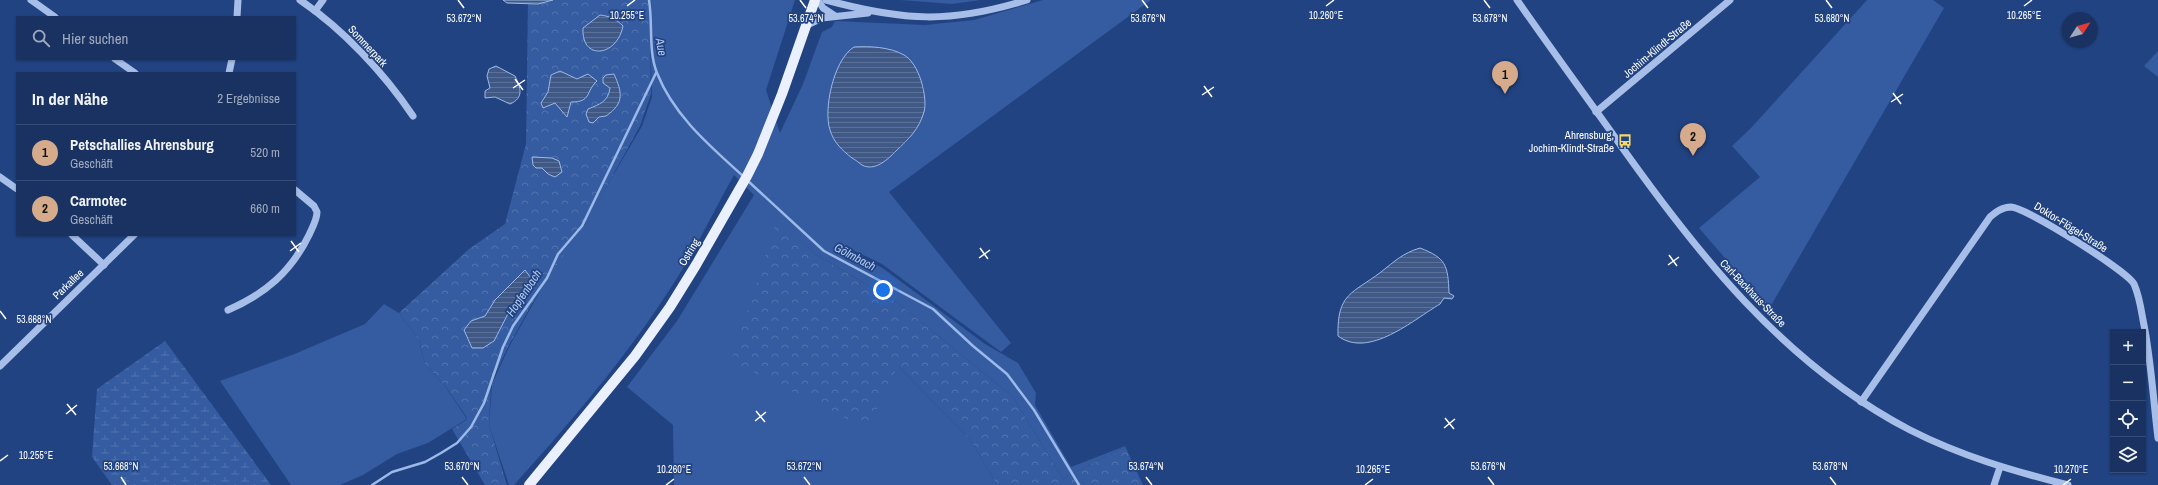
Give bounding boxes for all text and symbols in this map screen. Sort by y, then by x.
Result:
text: 10.255°E [610,9,644,22]
text: 10.260°E [1309,9,1343,22]
text: 10.265°E [2007,9,2041,22]
text: 53.672°N [447,12,482,25]
text: 53.674°N [789,12,824,25]
text: 53.676°N [1131,12,1166,25]
text: 53.678°N [1473,12,1508,25]
text: 53.680°N [1815,12,1850,25]
north arrow [2062,12,2098,48]
street label: Jochim-Klindt-Straße [1620,15,1694,81]
search box [16,16,296,60]
street label: Sommerpark [345,22,391,70]
icon: search [30,27,52,49]
text: Hier suchen [62,28,128,49]
water label: Aue [651,36,670,58]
pin: 1 [1492,61,1518,94]
text: In der Nähe [32,87,108,110]
text: 2 Ergebnisse [217,90,280,107]
pin: 2 [1680,123,1706,156]
place label: Ahrensburg, Jochim-Klindt-Straße [1529,128,1614,155]
bus stop icon: Ahrensburg, Jochim-Klindt-Straße [1617,133,1633,149]
text: Petschallies Ahrensburg [70,134,214,155]
text: 1 [42,144,48,161]
text: 520 m [250,144,280,161]
text: Geschäft [70,155,113,172]
text: Carmotec [70,190,127,211]
street label: Doktor-Flögel-Straße [2032,199,2110,255]
text: 2 [42,200,48,217]
text: 660 m [250,200,280,217]
text: Geschäft [70,211,113,228]
street label: Ostring [675,236,703,268]
water label: Gölmbach [831,239,879,275]
street label: Carl-Backhaus-Straße [1717,256,1789,330]
street label: Parkallee [50,266,86,302]
water label: Hopfenbach [503,267,545,319]
your location [873,280,893,300]
text: 53.668°N [17,313,52,326]
map controls [2110,329,2146,473]
button: + [2110,329,2146,365]
button: − [2110,365,2146,401]
button: locate [2110,401,2146,437]
button: layers [2110,437,2146,473]
text: 10.255°E [19,449,53,462]
text: 53.668°N [104,460,139,473]
text: 53.670°N [445,460,480,473]
text: 53.672°N [787,460,822,473]
text: 53.674°N [1129,460,1164,473]
text: 53.676°N [1471,460,1506,473]
text: 53.678°N [1813,460,1848,473]
text: 10.260°E [657,463,691,476]
text: 10.265°E [1356,463,1390,476]
text: 10.270°E [2054,463,2088,476]

